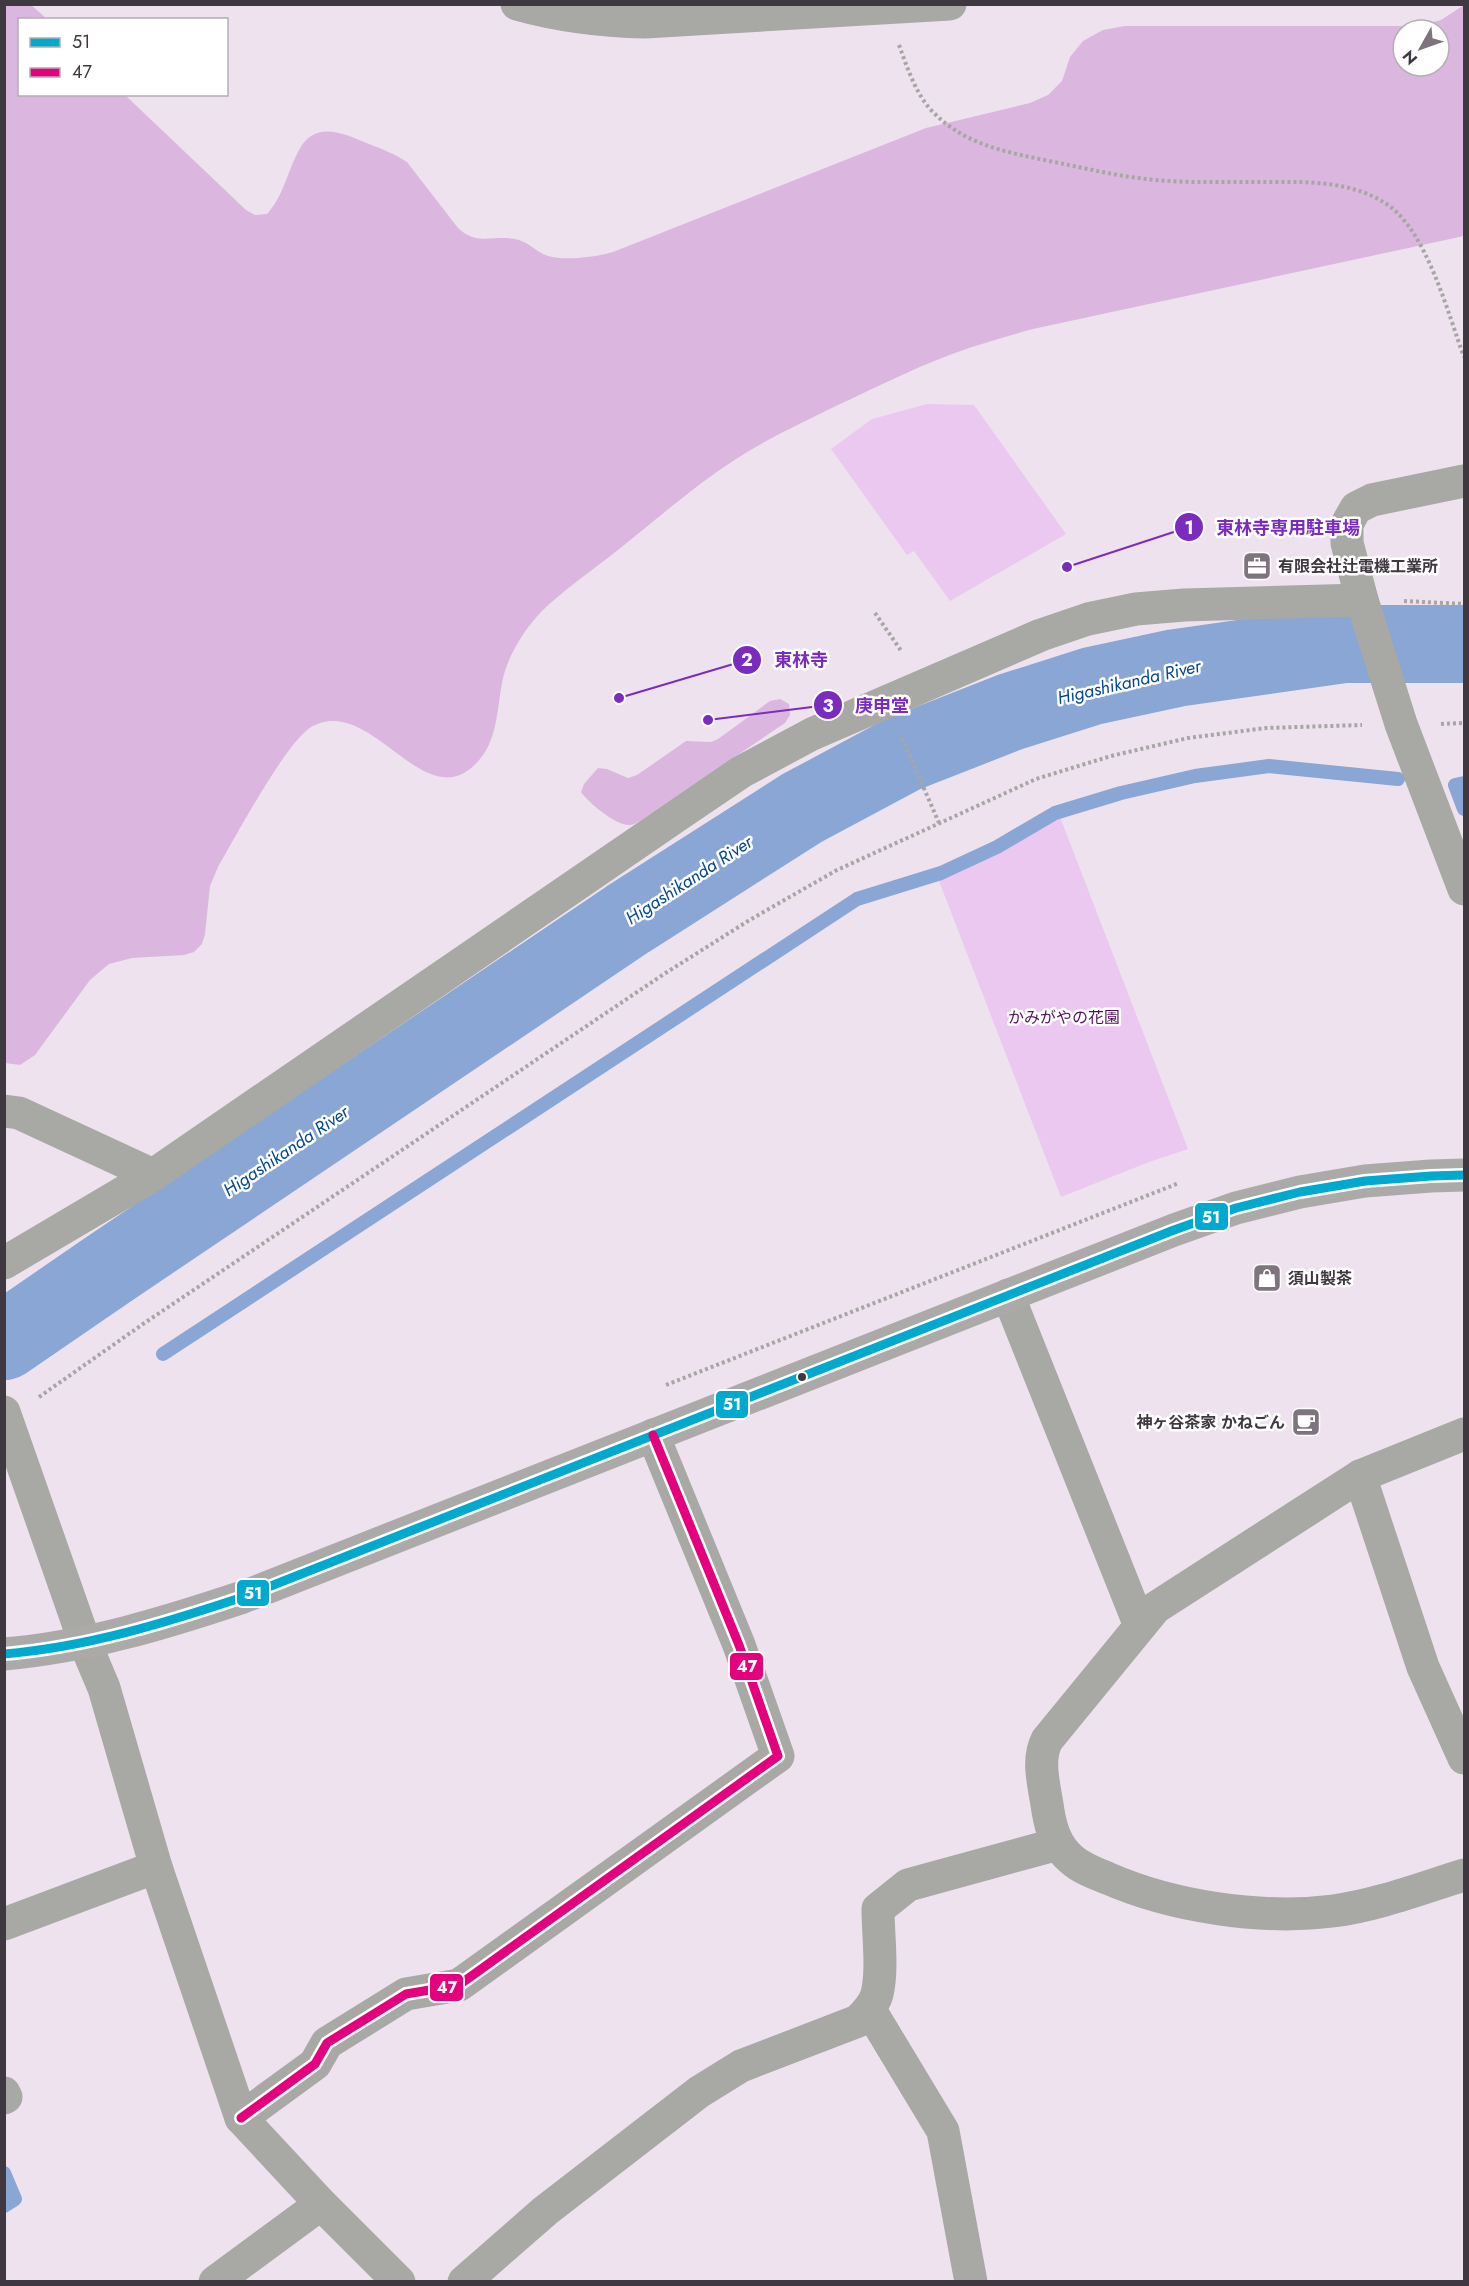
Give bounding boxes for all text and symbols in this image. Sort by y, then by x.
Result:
legend [18,18,228,96]
north arrow [1391,18,1451,78]
text: 51 [72,29,90,55]
text: N [1397,45,1423,70]
text: 47 [72,59,92,85]
callout: 東林寺専用駐車場 [1174,509,1372,545]
text: 1 [1184,515,1194,541]
text: 東林寺専用駐車場 [1216,515,1360,541]
office icon: 有限会社辻電機工業所 [1241,550,1273,582]
place label: 有限会社辻電機工業所 [1278,555,1438,578]
callout: 東林寺 [732,642,840,678]
text: 2 [741,647,753,673]
text: 東林寺 [774,647,828,673]
water label: Higashikanda River [1055,653,1204,711]
callout: 庚申堂 [813,687,921,723]
text: 3 [822,693,834,719]
text: 庚申堂 [855,693,909,719]
water label: Higashikanda River [620,829,758,931]
park label: かみがやの花園 [1008,1006,1120,1029]
water label: Higashikanda River [218,1099,355,1203]
line badge: 51 [1194,1202,1229,1231]
text: 51 [1202,1206,1220,1229]
shop icon: 須山製茶 [1251,1262,1283,1294]
place label: 須山製茶 [1288,1267,1352,1290]
unlabelled marker [796,1371,808,1383]
line badge: 51 [715,1390,749,1419]
text: 51 [723,1393,741,1416]
cafe icon: 神ヶ谷茶家 かねごん [1290,1406,1322,1438]
place label: 神ヶ谷茶家 かねごん [1136,1411,1285,1434]
line badge: 51 [236,1579,270,1607]
text: 51 [244,1582,262,1605]
line badge: 47 [729,1652,764,1681]
text: 47 [737,1655,758,1678]
line badge: 47 [429,1973,464,2002]
text: 47 [437,1976,458,1999]

